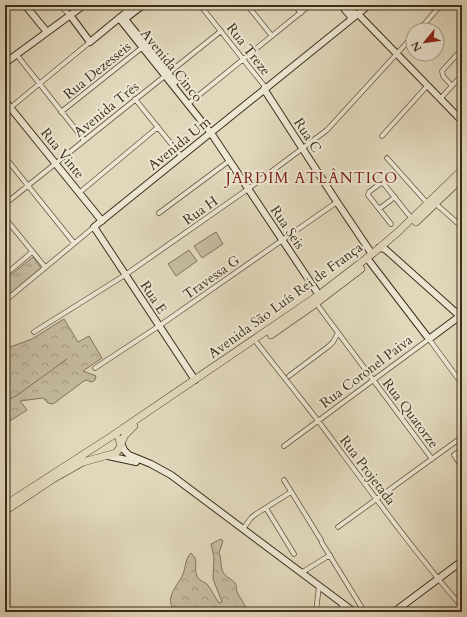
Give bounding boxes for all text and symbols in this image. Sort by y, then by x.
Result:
street label: Rua Treze [222,19,275,79]
north arrow [405,22,445,62]
street label: Avenida Cinco [136,25,207,106]
street label: Rua Dezesseis [60,37,135,104]
text: N [408,38,426,54]
street label: Avenida Três [70,77,143,142]
street label: Avenida Um [144,112,215,175]
street label: Rua C [289,114,326,157]
street label: Rua Vinte [36,124,89,183]
district label: JARDIM ATLÂNTICO [224,167,398,188]
street label: Rua H [179,191,222,229]
street label: Rua Seis [266,202,309,253]
street label: Avenida São Luís Rei de França [204,238,366,363]
street label: Travessa G [179,251,243,304]
street label: Rua E [136,277,171,318]
street label: Rua Coronel Paiva [316,330,416,412]
street label: Rua Quatorze [378,375,443,452]
street label: Rua Projetada [335,432,400,509]

